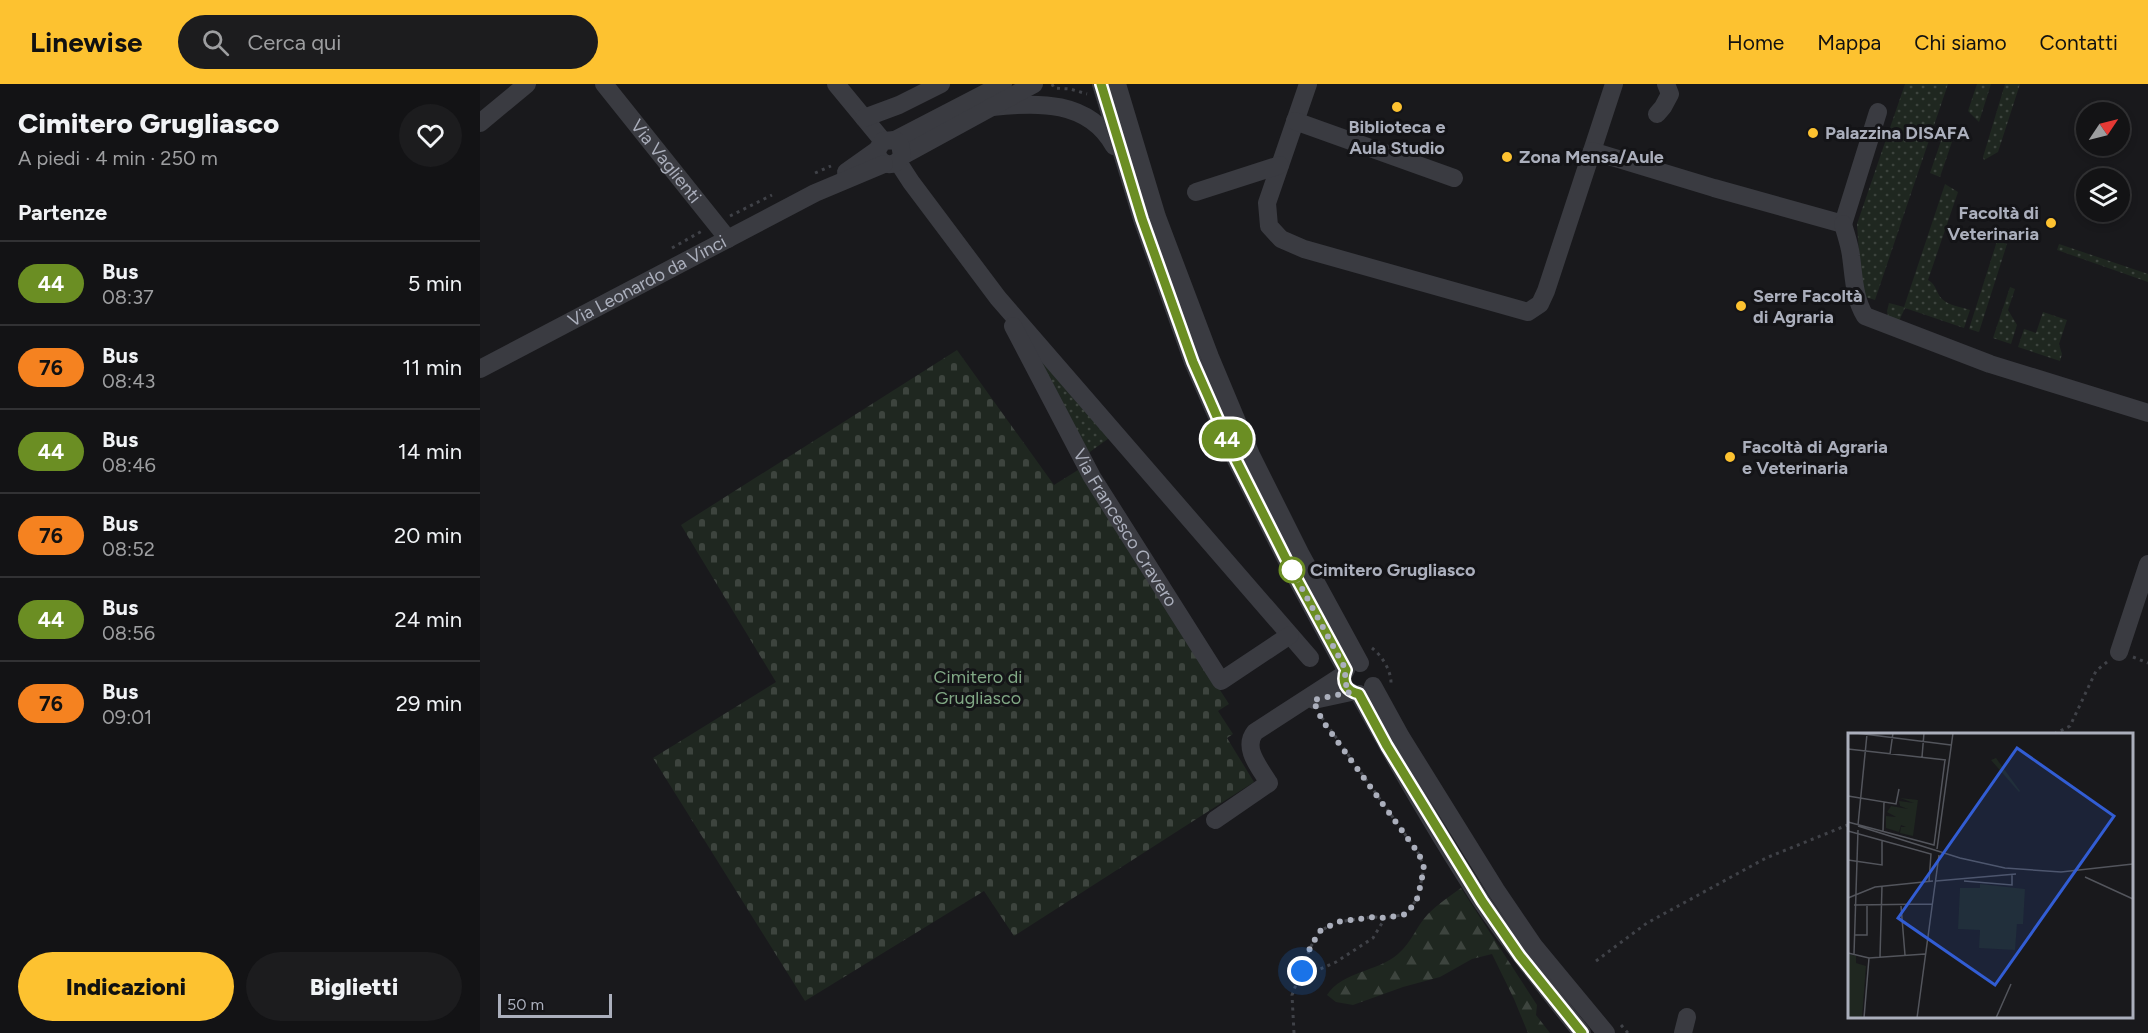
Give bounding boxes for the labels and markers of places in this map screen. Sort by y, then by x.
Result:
marker: Biblioteca e Aula Studio [1390,100,1404,114]
place label: Biblioteca e Aula Studio [1349,116,1445,159]
place label: Palazzina DISAFA [1825,122,1970,144]
marker: Palazzina DISAFA [1806,126,1820,140]
place label: Zona Mensa/Aule [1519,146,1664,168]
marker: Zona Mensa/Aule [1500,150,1514,164]
place label: Facoltà di Veterinaria [1947,202,2039,245]
marker: Facoltà di Veterinaria [2044,216,2058,230]
place label: Serre Facoltà di Agraria [1753,285,1863,328]
marker: Serre Facoltà di Agraria [1734,299,1748,313]
place label: Facoltà di Agraria e Veterinaria [1742,436,1888,479]
marker: Facoltà di Agraria e Veterinaria [1723,450,1737,464]
marker: Cimitero Grugliasco [1279,557,1305,583]
place label: Cimitero Grugliasco [1310,559,1475,581]

